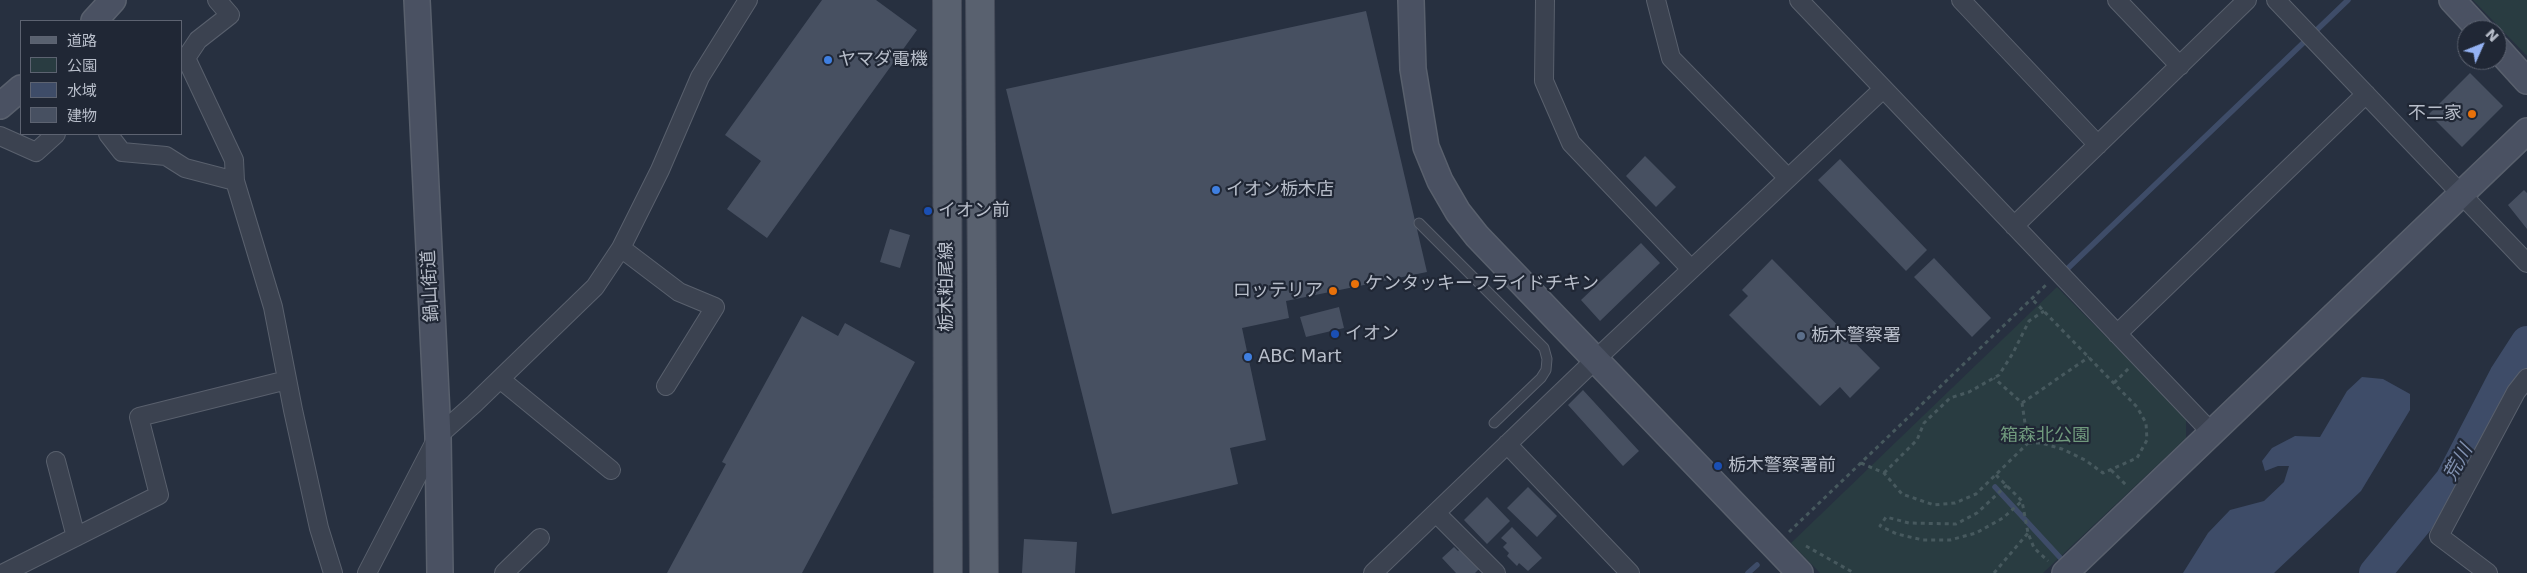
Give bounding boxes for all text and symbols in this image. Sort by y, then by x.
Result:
legend [20,20,182,135]
north arrow [2457,20,2507,70]
text: N [2482,26,2502,45]
text: 道路 [67,32,97,50]
place label: ヤマダ電機 [838,49,928,71]
marker: ヤマダ電機 [822,54,834,66]
text: 公園 [67,57,97,75]
text: 水域 [67,82,97,100]
place label: 不二家 [2408,103,2462,125]
text: 建物 [67,107,97,125]
marker: 不二家 [2466,108,2478,120]
place label: イオン栃木店 [1226,179,1334,201]
marker: イオン栃木店 [1210,184,1222,196]
place label: イオン前 [938,200,1010,222]
marker: イオン前 [922,205,934,217]
street label: 栃木粕尾線 [936,242,958,332]
street label: 鍋山街道 [418,249,444,323]
place label: ケンタッキーフライドチキン [1365,273,1599,295]
marker: ケンタッキーフライドチキン [1349,278,1361,290]
place label: ロッテリア [1233,280,1323,302]
marker: ロッテリア [1327,285,1339,297]
place label: イオン [1345,323,1399,345]
place label: 栃木警察署 [1811,325,1901,347]
marker: イオン [1329,328,1341,340]
marker: 栃木警察署 [1795,330,1807,342]
place label: ABC Mart [1258,346,1342,368]
marker: ABC Mart [1242,351,1254,363]
park label: 箱森北公園 [2000,425,2090,447]
water label: 荒川 [2440,441,2478,485]
place label: 栃木警察署前 [1728,455,1836,477]
marker: 栃木警察署前 [1712,460,1724,472]

